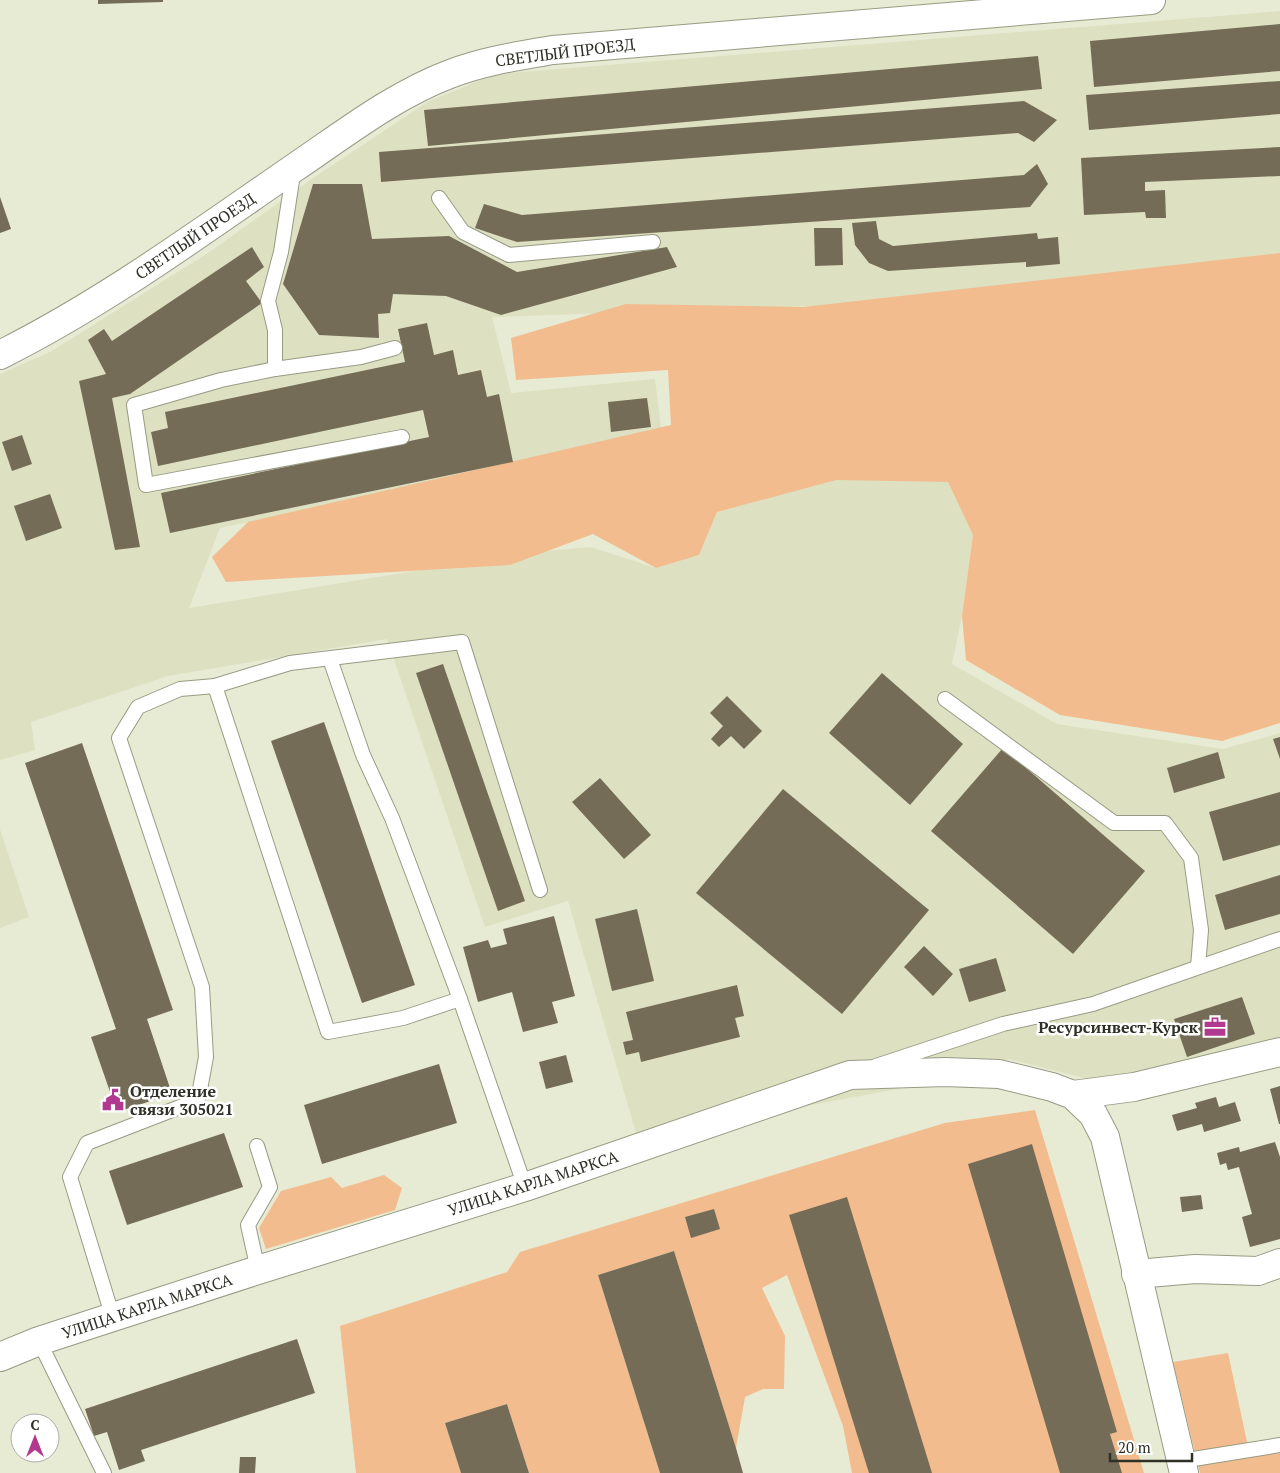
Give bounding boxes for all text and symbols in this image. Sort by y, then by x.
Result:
street label: СВЕТЛЫЙ ПРОЕЗД [494,33,636,71]
street label: СВЕТЛЫЙ ПРОЕЗД [131,188,259,284]
office icon: Ресурсинвест-Курск [1202,1014,1228,1040]
place label: Ресурсинвест-Курск [1038,1016,1198,1038]
place label: Отделение связи 305021 [130,1080,234,1120]
public building icon: Отделение связи 305021 [100,1087,126,1113]
street label: УЛИЦА КАРЛА МАРКСА [445,1145,621,1221]
street label: УЛИЦА КАРЛА МАРКСА [59,1268,235,1344]
north arrow [10,1413,60,1463]
text: С [30,1415,40,1434]
scale bar [1110,1430,1192,1462]
text: 20 m [1118,1437,1151,1457]

